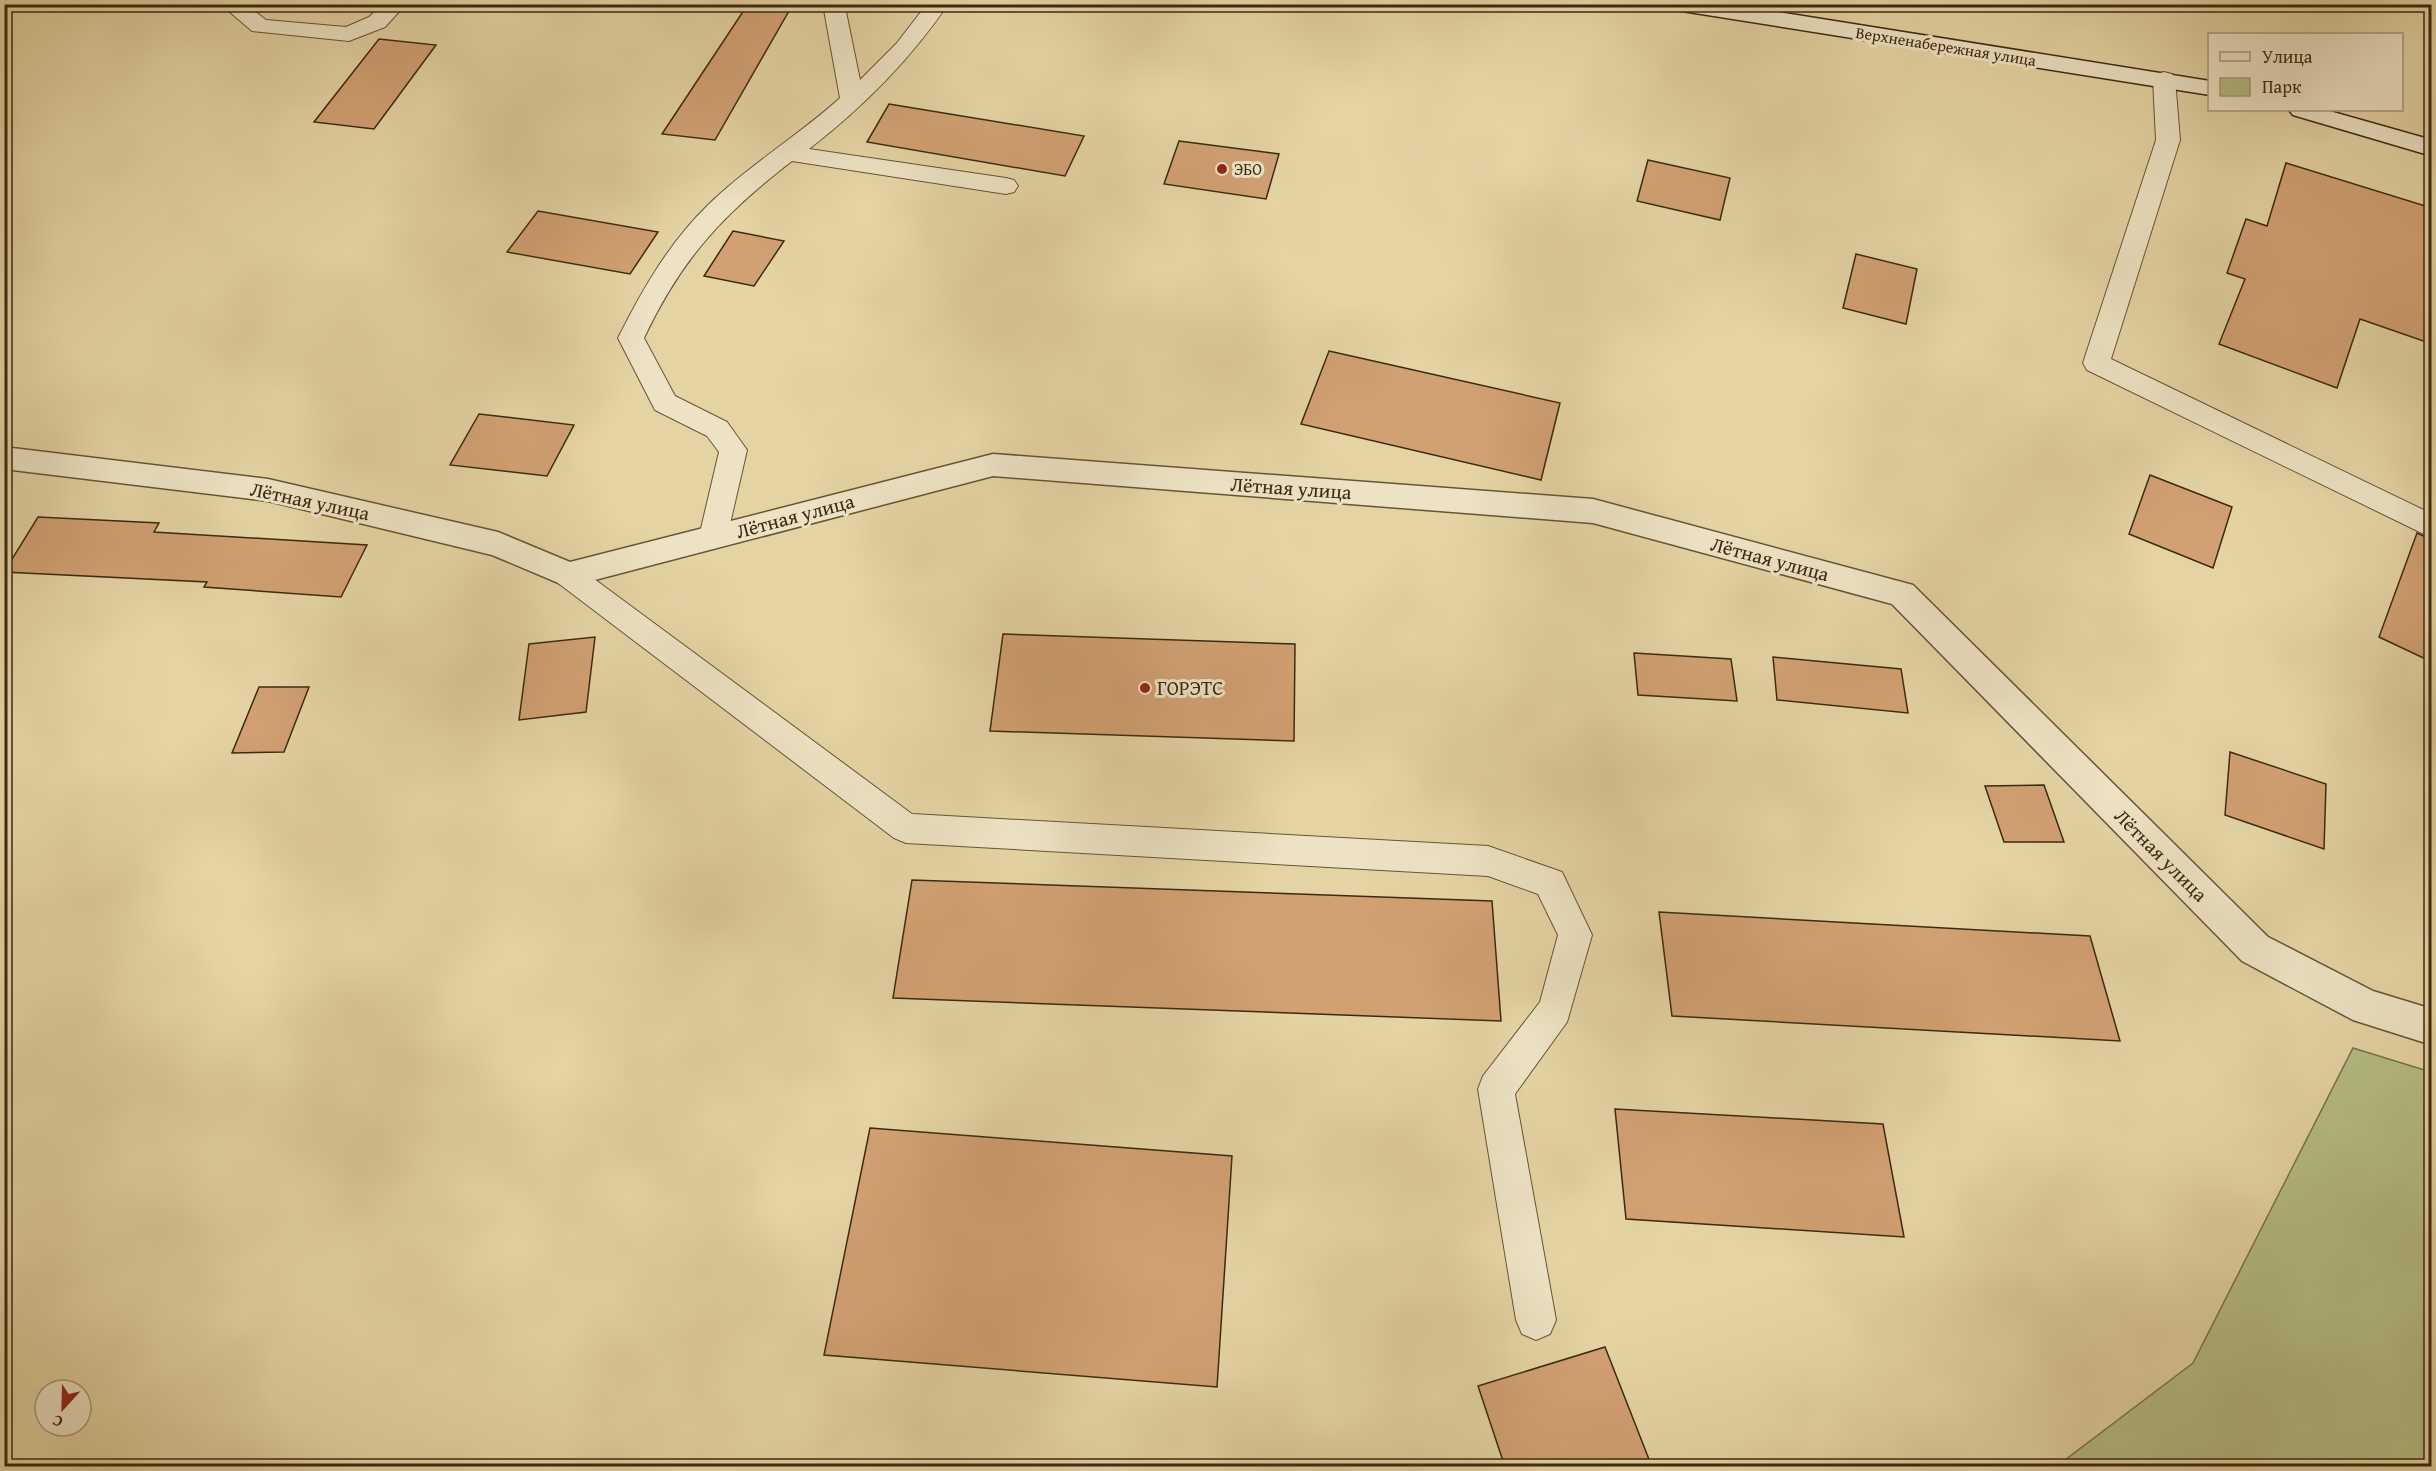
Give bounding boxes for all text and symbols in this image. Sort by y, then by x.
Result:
street label: Верхненабережная улица [1854,20,2038,72]
legend [2208,33,2403,111]
text: Улица [2262,43,2313,70]
text: Парк [2262,73,2302,100]
place label: ЭБО [1234,157,1262,181]
marker: ЭБО [1215,162,1229,176]
street label: Лётная улица [1229,469,1353,506]
street label: Лётная улица [248,474,373,527]
street label: Лётная улица [732,486,858,545]
street label: Лётная улица [1708,529,1833,588]
place label: ГОРЭТС [1157,673,1223,702]
marker: ГОРЭТС [1138,681,1152,695]
street label: Лётная улица [2108,801,2215,908]
north arrow [33,1378,93,1438]
text: С [49,1409,66,1435]

